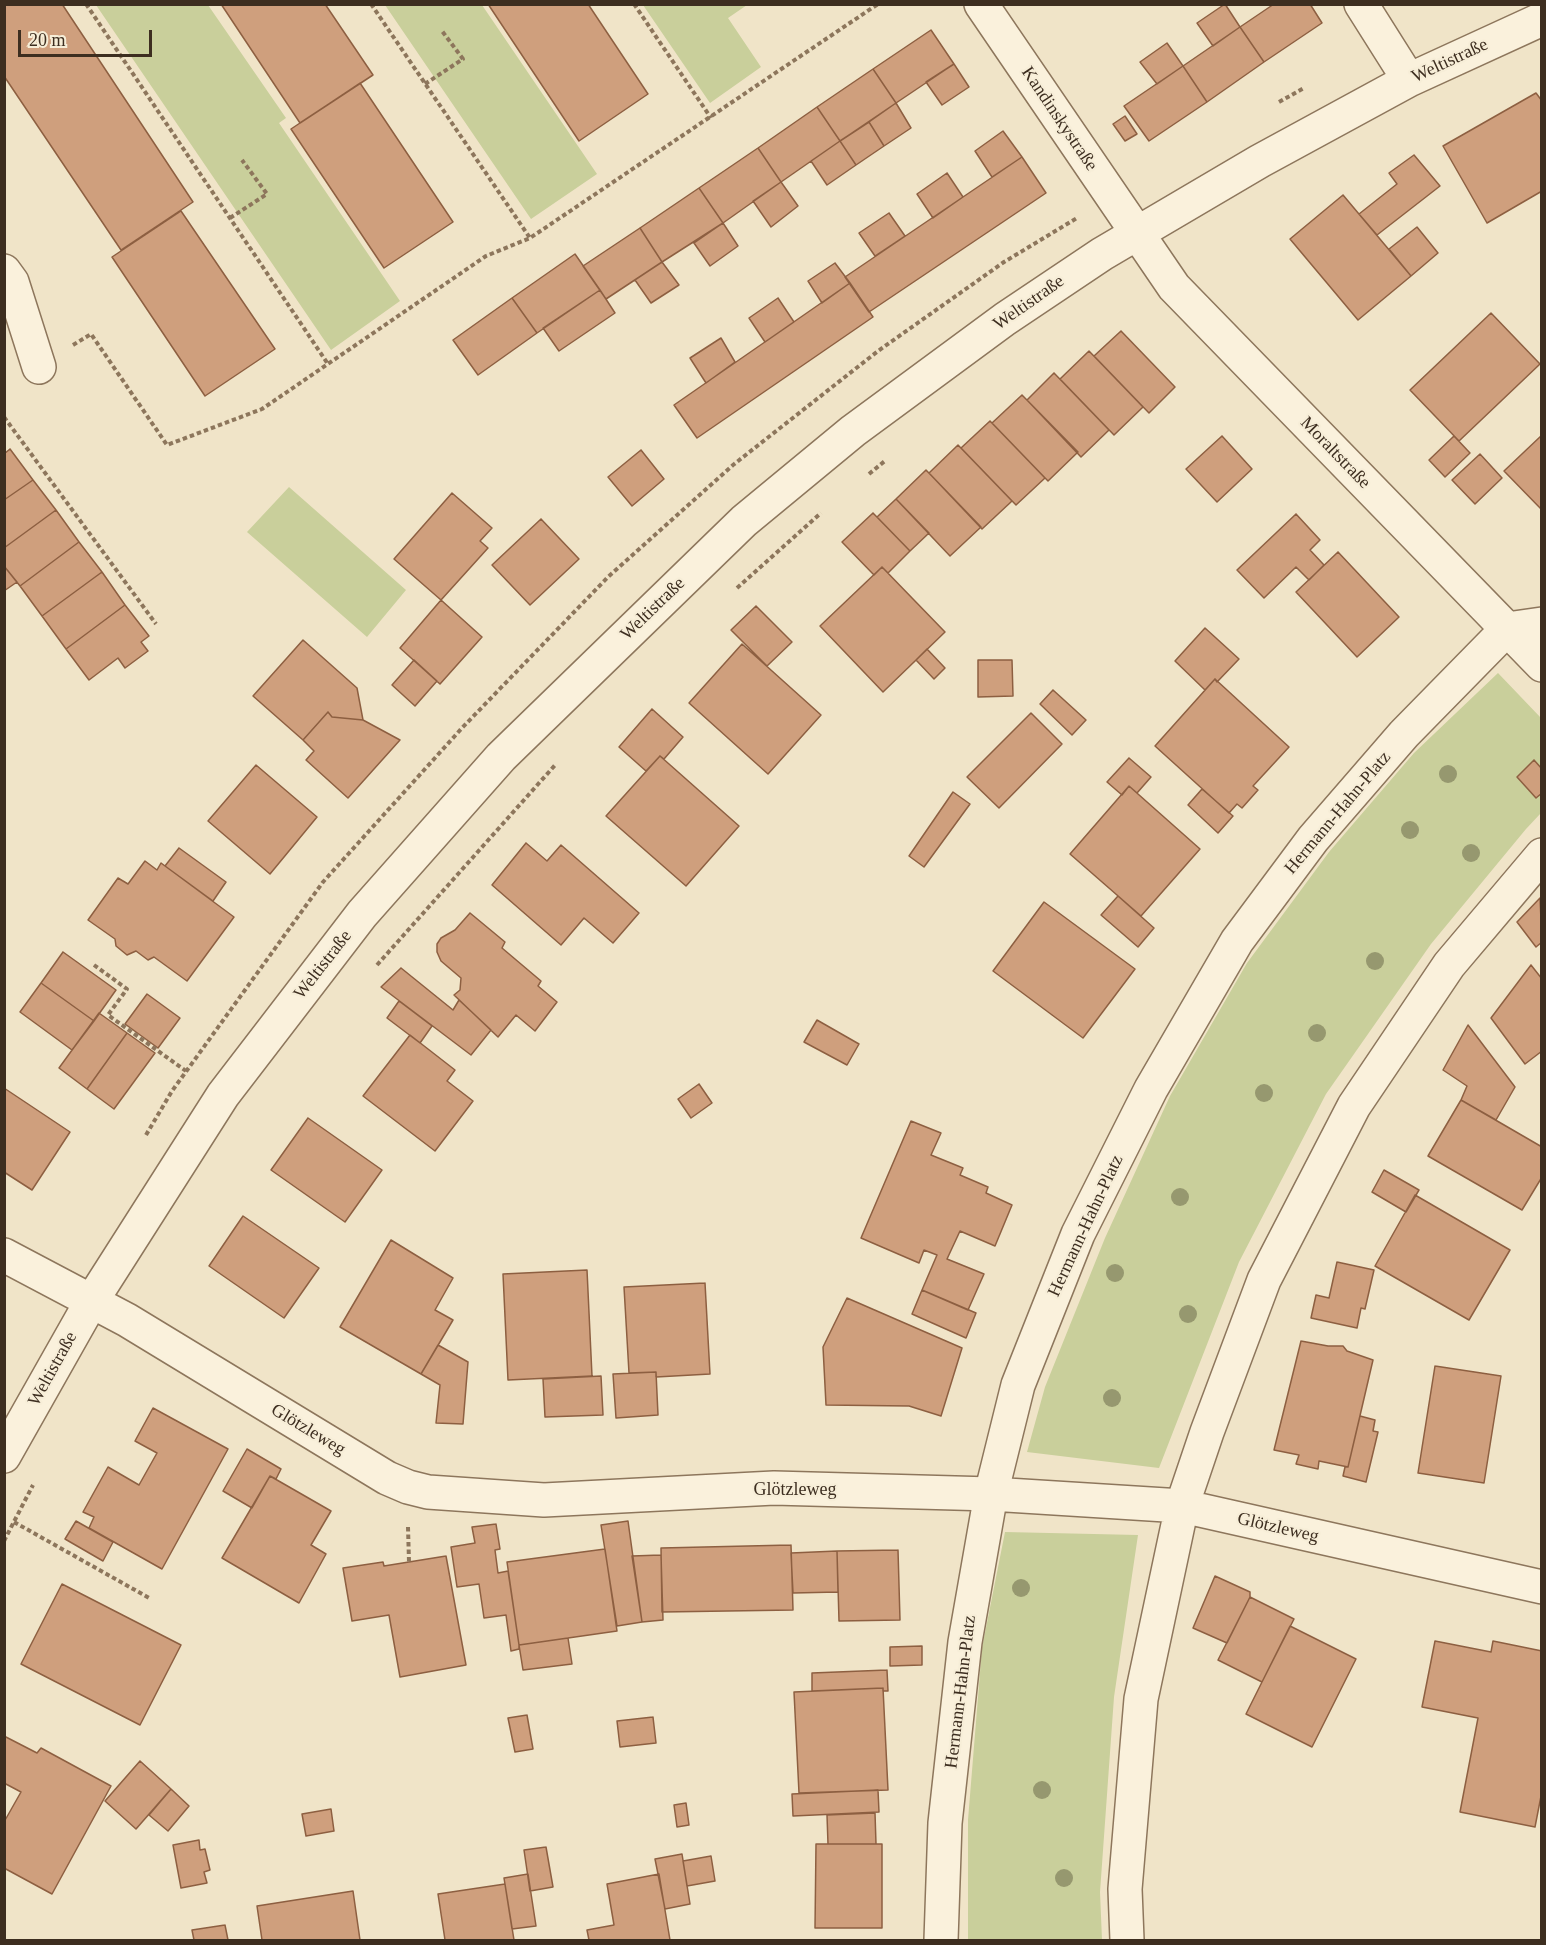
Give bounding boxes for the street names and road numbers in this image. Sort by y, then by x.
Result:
street label: Weltistraße [1408,34,1492,88]
street label: Kandinskystraße [1016,63,1102,175]
street label: Weltistraße [989,271,1069,335]
street label: Moraltstraße [1295,412,1375,494]
street label: Weltistraße [616,573,690,645]
street label: Hermann-Hahn-Platz [1280,747,1396,879]
street label: Weltistraße [289,926,357,1004]
street label: Hermann-Hahn-Platz [1044,1152,1128,1300]
street label: Weltistraße [24,1328,82,1410]
street label: Glötzleweg [267,1399,349,1461]
street label: Glötzleweg [754,1479,836,1501]
street label: Glötzleweg [1235,1508,1321,1548]
street label: Hermann-Hahn-Platz [941,1614,981,1770]

